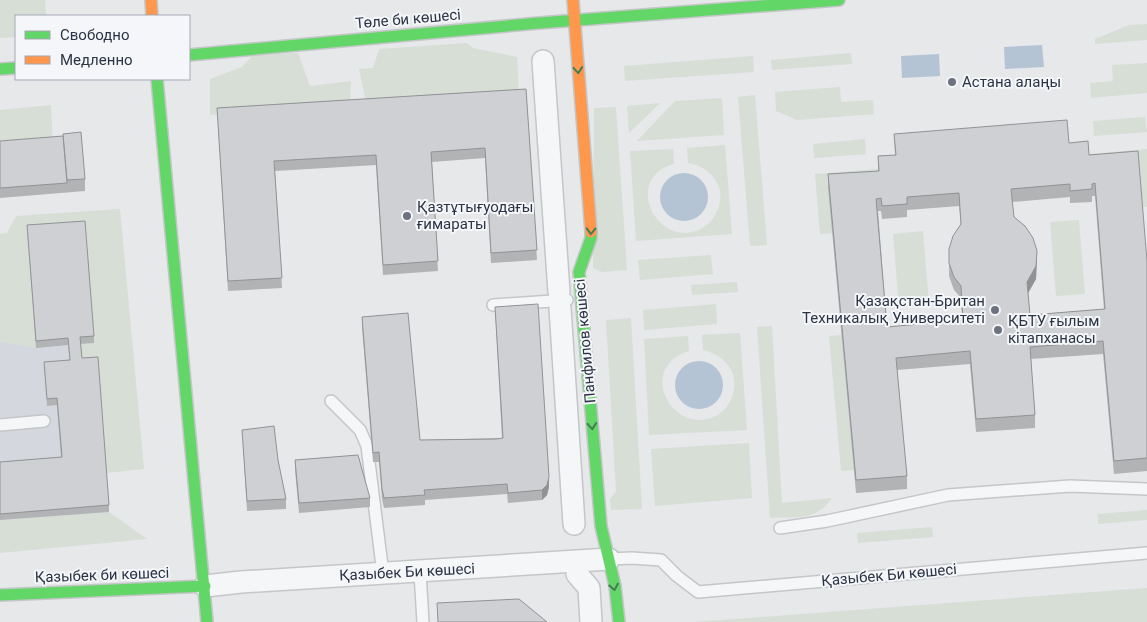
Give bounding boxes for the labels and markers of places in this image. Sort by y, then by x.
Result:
place label: Астана алаңы [962,73,1061,91]
marker: Астана алаңы [946,76,958,88]
place label: Қазтұтығуодағы ғимараты [416,198,533,233]
marker: Қазтұтығуодағы ғимараты [401,210,413,222]
place label: Қазақстан-Британ Техникалық Университеті [802,292,985,327]
marker: Қазақстан-Британ Техникалық Университеті [989,304,1001,316]
place label: ҚБТУ ғылым кітапханасы [1008,312,1099,347]
marker: ҚБТУ ғылым кітапханасы [992,324,1004,336]

